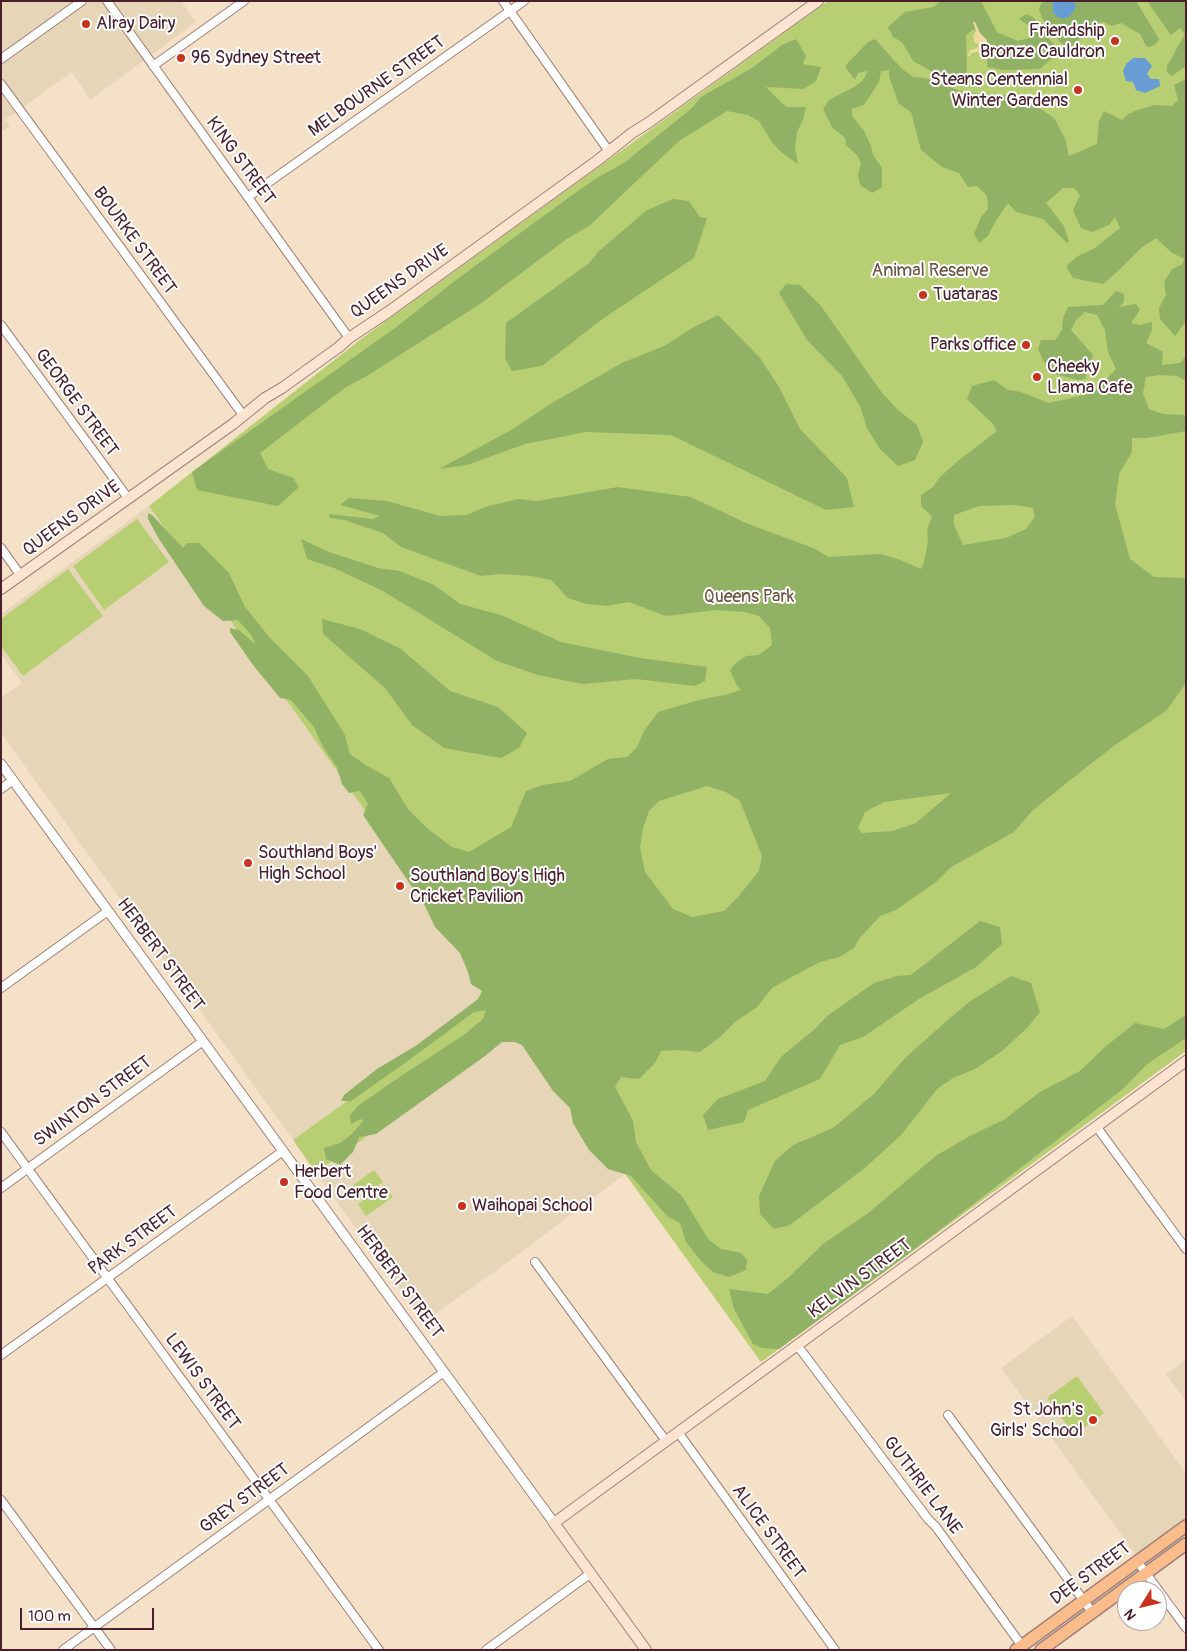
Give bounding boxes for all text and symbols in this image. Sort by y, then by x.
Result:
place label: Alray Dairy [96,13,175,35]
marker: Alray Dairy [80,18,92,30]
place label: Friendship Bronze Cauldron [980,20,1105,62]
street label: MELBOURNE STREET [305,32,449,142]
marker: Friendship Bronze Cauldron [1109,35,1121,47]
place label: 96 Sydney Street [191,47,321,69]
marker: 96 Sydney Street [175,52,187,64]
place label: Steans Centennial Winter Gardens [930,69,1068,112]
marker: Steans Centennial Winter Gardens [1072,84,1084,96]
street label: KING STREET [201,113,279,209]
street label: BOURKE STREET [88,183,180,299]
street label: QUEENS DRIVE [347,240,453,324]
park label: Animal Reserve [872,260,988,282]
place label: Tuataras [933,284,998,306]
marker: Tuataras [917,289,929,301]
place label: Parks office [930,334,1016,356]
marker: Parks office [1020,339,1032,351]
street label: GEORGE STREET [30,345,122,461]
place label: Cheeky Llama Cafe [1047,356,1133,398]
marker: Cheeky Llama Cafe [1031,371,1043,383]
street label: QUEENS DRIVE [19,476,125,562]
park label: Queens Park [704,586,794,608]
place label: Southland Boys' High School [258,842,377,884]
marker: Southland Boys' High School [242,857,254,869]
place label: Southland Boy's High Cricket Pavilion [410,865,565,908]
marker: Southland Boy's High Cricket Pavilion [394,880,406,892]
street label: HERBERT STREET [112,894,208,1016]
street label: SWINTON STREET [30,1052,156,1152]
place label: Herbert Food Centre [294,1161,388,1204]
marker: Herbert Food Centre [278,1176,290,1188]
place label: Waihopai School [472,1195,593,1217]
marker: Waihopai School [456,1200,468,1212]
street label: PARK STREET [84,1202,182,1280]
street label: HERBERT STREET [351,1221,447,1343]
street label: KELVIN STREET [804,1234,916,1324]
street label: LEWIS STREET [160,1330,244,1434]
place label: St John's Girls' School [990,1399,1083,1442]
marker: St John's Girls' School [1087,1414,1099,1426]
street label: GUTHRIE LANE [878,1433,966,1539]
street label: GREY STREET [196,1459,294,1539]
street label: ALICE STREET [727,1481,809,1583]
street label: DEE STREET [1047,1538,1135,1610]
north arrow [1117,1581,1167,1631]
scale bar [22,1598,156,1630]
text: N [1121,1606,1140,1623]
text: 100 m [28,1607,71,1626]

